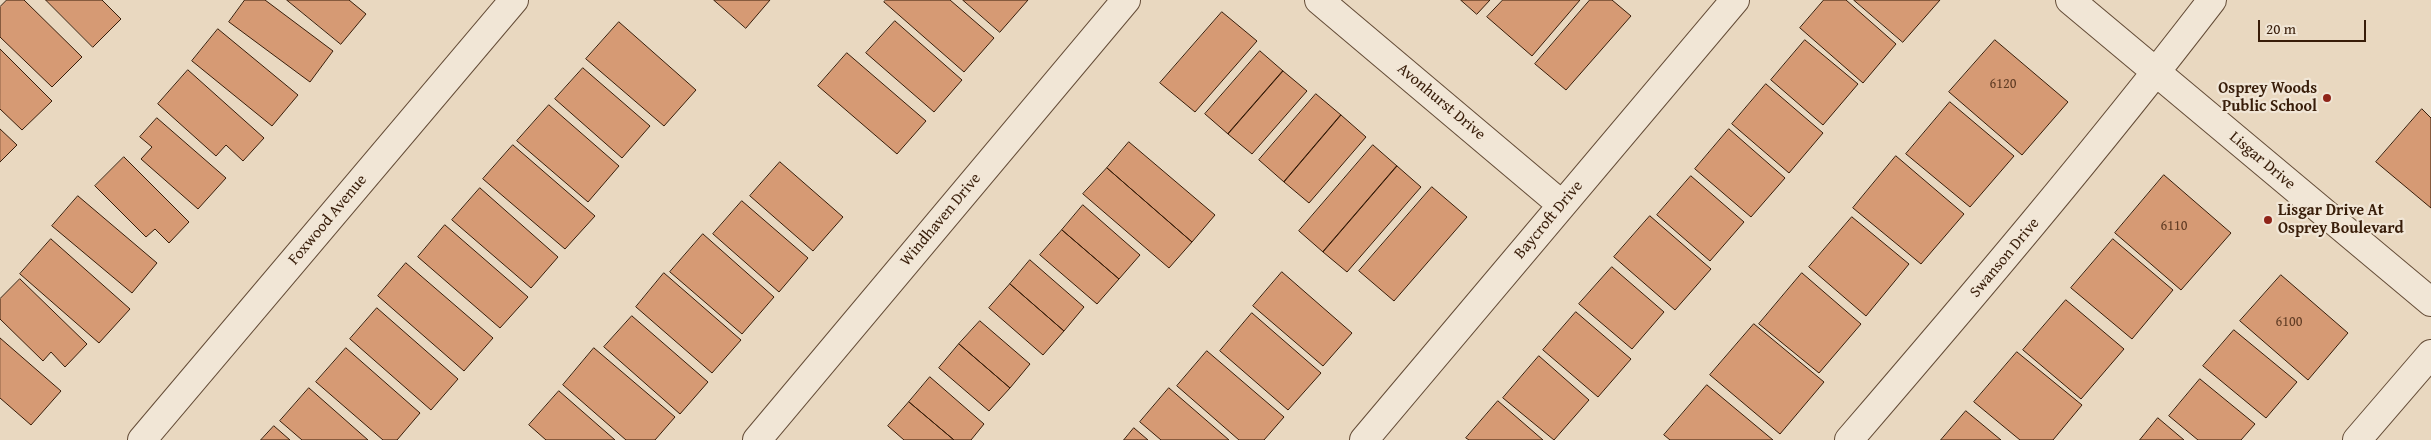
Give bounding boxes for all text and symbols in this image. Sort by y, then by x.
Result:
scale bar [2261,10,2368,42]
text: 20 m [2266,18,2296,39]
street label: Avonhurst Drive [1393,59,1489,145]
house number: 6120 [1990,76,2016,92]
place label: Osprey Woods Public School [2218,79,2317,117]
marker: Osprey Woods Public School [2321,92,2333,104]
street label: Lisgar Drive [2225,128,2299,194]
street label: Windhaven Drive [897,170,985,270]
street label: Foxwood Avenue [285,171,371,269]
street label: Baycroft Drive [1511,177,1587,263]
place label: Lisgar Drive At Osprey Boulevard [2278,201,2404,239]
street label: Swanson Drive [1966,214,2044,302]
marker: Lisgar Drive At Osprey Boulevard [2262,214,2274,226]
house number: 6110 [2161,218,2187,234]
house number: 6100 [2276,314,2302,330]

